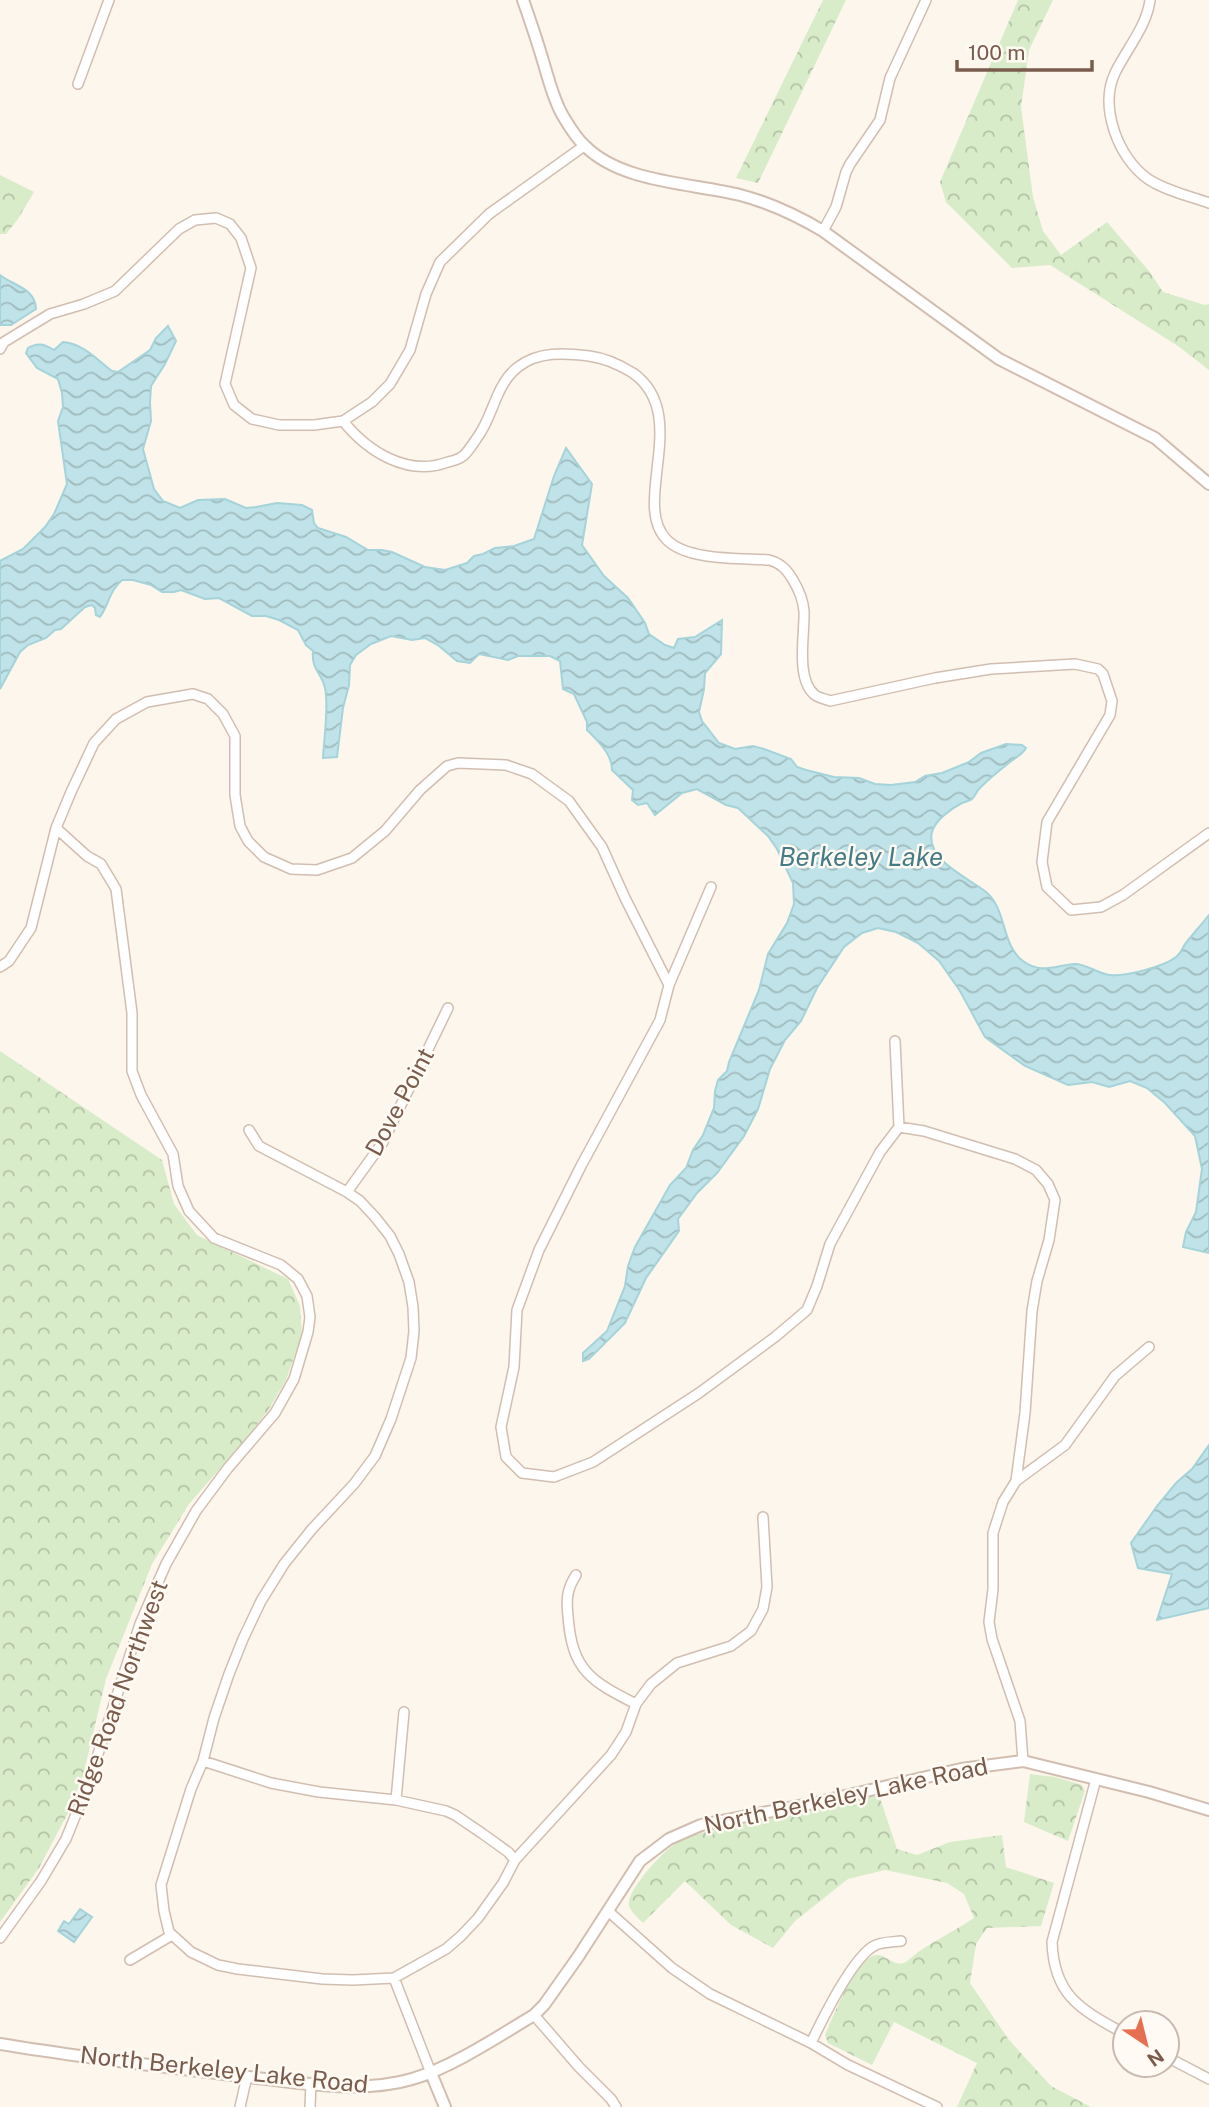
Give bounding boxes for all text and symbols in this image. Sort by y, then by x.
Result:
scale bar [957,28,1092,72]
text: 100 m [968,40,1025,65]
water label: Berkeley Lake [779,841,943,872]
street label: Dove Point [359,1043,439,1160]
street label: Ridge Road Northwest [61,1576,173,1820]
street label: North Berkeley Lake Road [701,1751,990,1839]
north arrow [1111,2009,1181,2079]
street label: North Berkeley Lake Road [79,2040,370,2098]
text: N [1143,2045,1168,2071]

